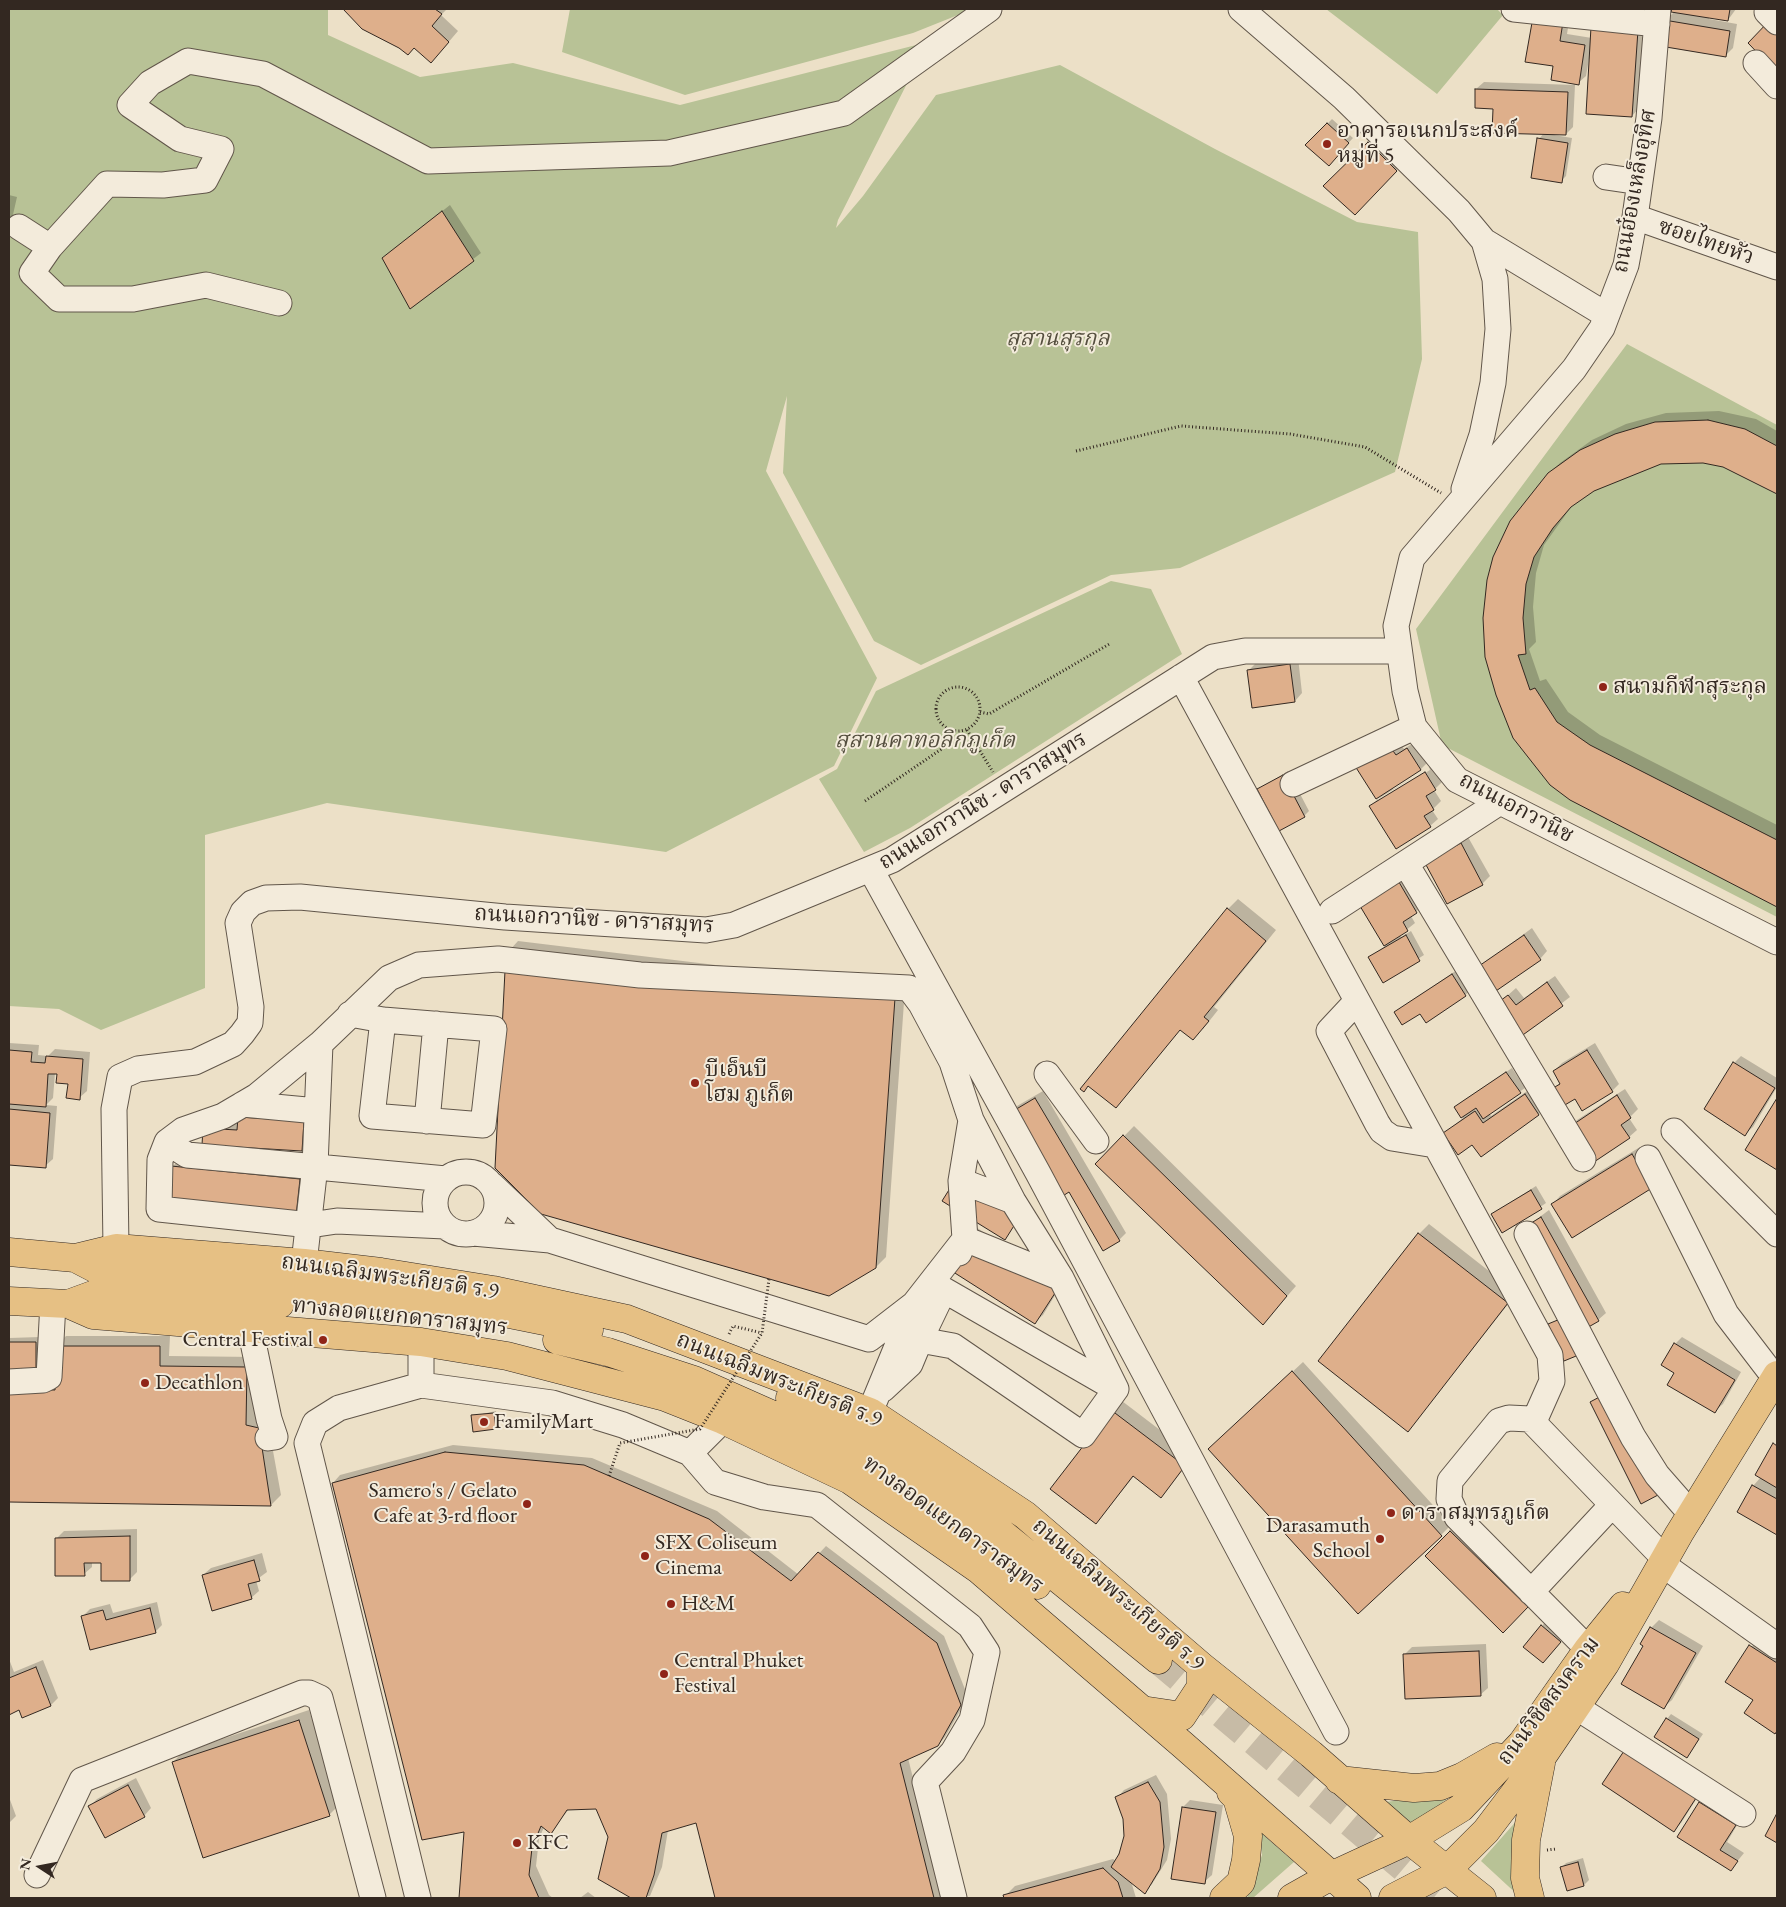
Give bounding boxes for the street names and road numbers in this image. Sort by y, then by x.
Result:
street label: ถนนฮ๋องเหล็งอุทิศ [1608,107,1662,275]
street label: ซอยไทยหัว [1655,213,1757,271]
street label: ถนนเอกวานิช - ดาราสมุทร [874,726,1092,876]
street label: ถนนเอกวานิช [1454,767,1578,849]
street label: ถนนเอกวานิช - ดาราสมุทร [473,901,715,939]
street label: ถนนเฉลิมพระเกียรติ ร.9 [280,1249,500,1305]
street label: ทางลอดแยกดาราสมุทร [291,1293,509,1341]
street label: ถนนเฉลิมพระเกียรติ ร.9 [672,1327,886,1433]
street label: ทางลอดแยกดาราสมุทร [858,1451,1048,1599]
street label: ถนนเฉลิมพระเกียรติ ร.9 [1027,1513,1209,1677]
street label: ถนนวิชิตสงคราม [1492,1631,1606,1771]

